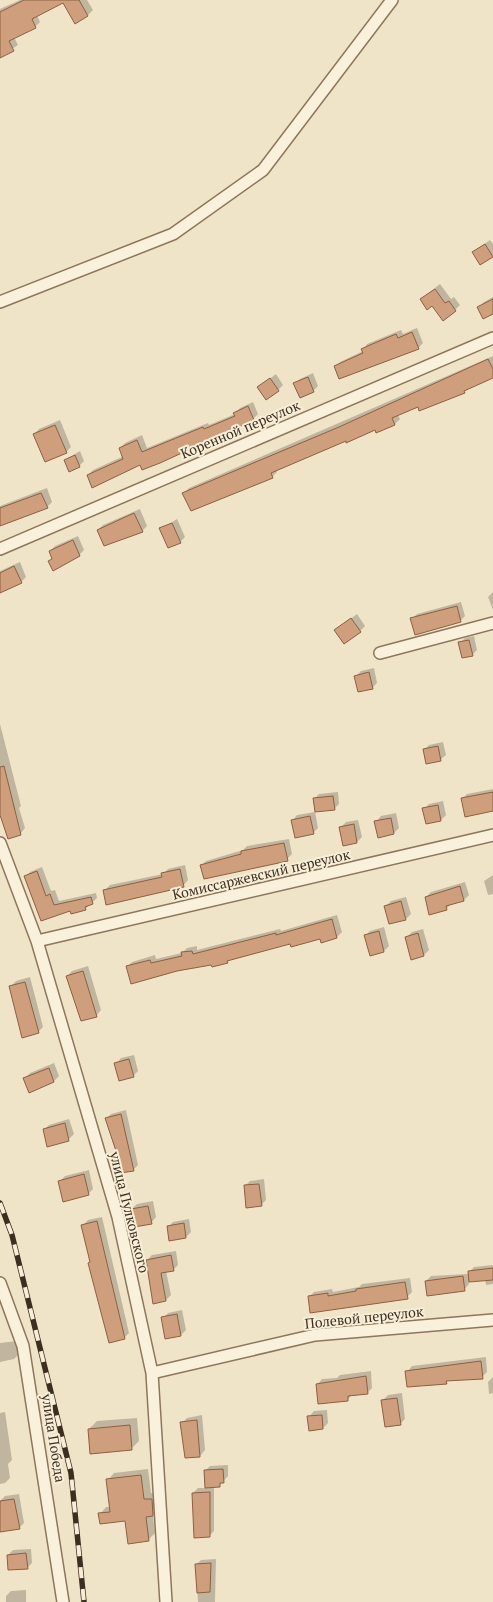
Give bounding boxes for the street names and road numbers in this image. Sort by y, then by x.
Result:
street label: Коренной переулок [177,395,303,463]
street label: Комиссаржевский переулок [170,844,352,904]
street label: улица Пулковского [105,1148,154,1275]
street label: Полевой переулок [304,1301,425,1333]
street label: улица Победа [37,1391,70,1484]

